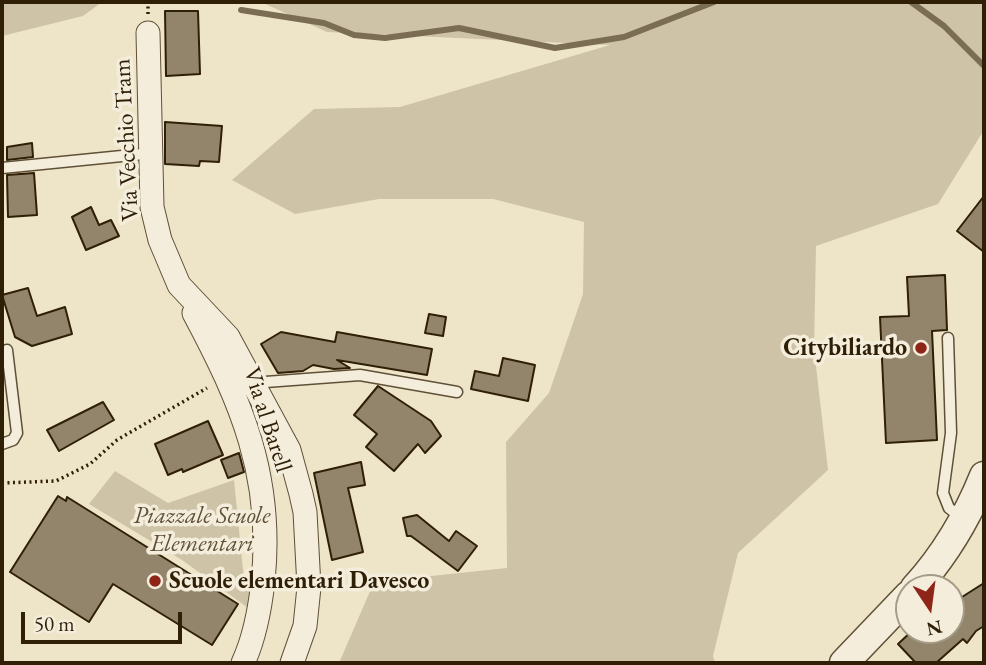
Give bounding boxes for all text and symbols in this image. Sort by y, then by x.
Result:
street label: Via Vecchio Tram [108,58,146,222]
place label: Citybiliardo [783,334,907,362]
marker: Citybiliardo [913,340,929,356]
street label: Via al Barell [237,364,297,476]
park label: Piazzale Scuole Elementari [134,502,270,558]
place label: Scuole elementari Davesco [169,567,429,595]
marker: Scuole elementari Davesco [147,573,163,589]
north arrow [895,574,965,644]
scale bar [24,598,186,642]
text: 50 m [34,610,75,637]
text: N [924,614,945,642]

